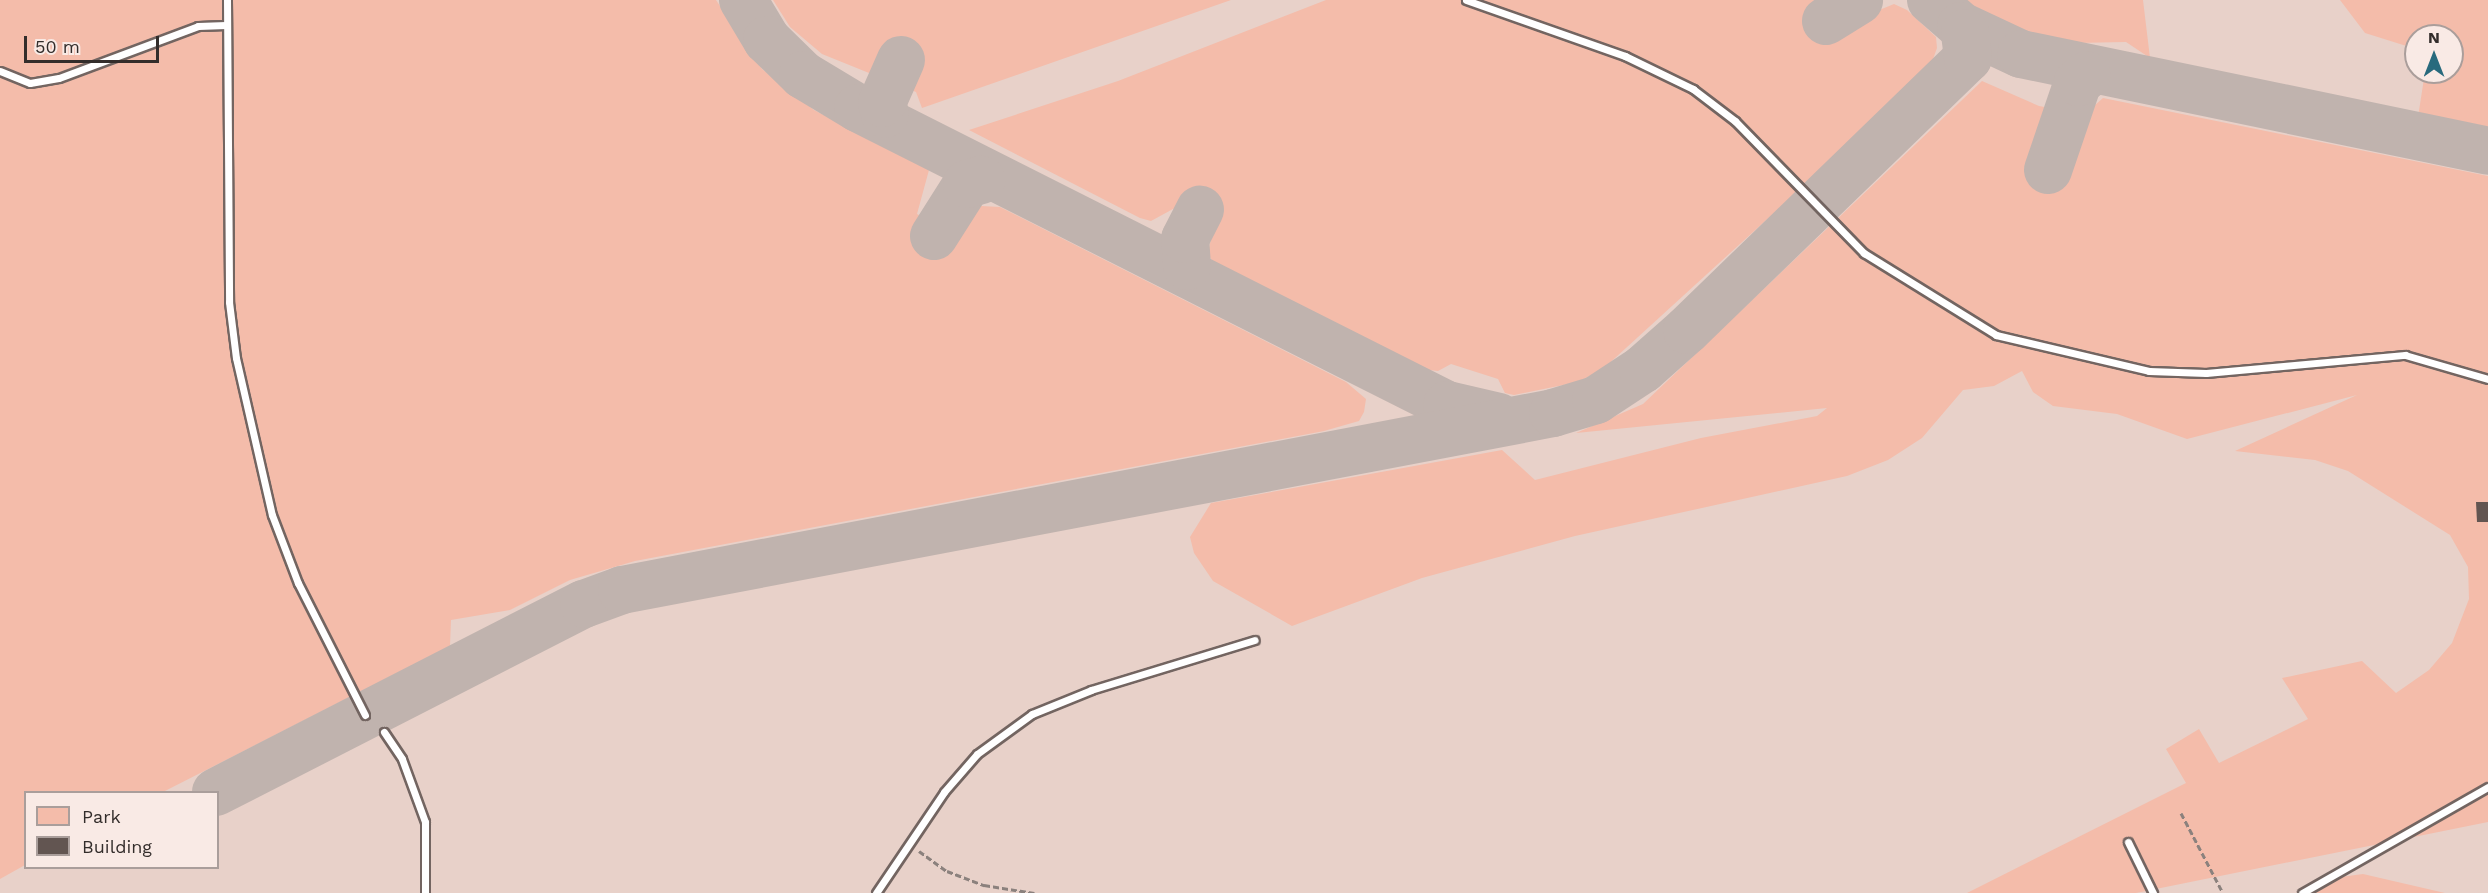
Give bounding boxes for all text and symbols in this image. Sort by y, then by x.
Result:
scale bar [27,24,162,62]
north arrow [2404,24,2464,84]
text: N [2428,28,2440,47]
text: 50 m [35,36,80,57]
legend [24,791,219,869]
text: Park [82,806,121,827]
text: Building [82,836,152,857]

